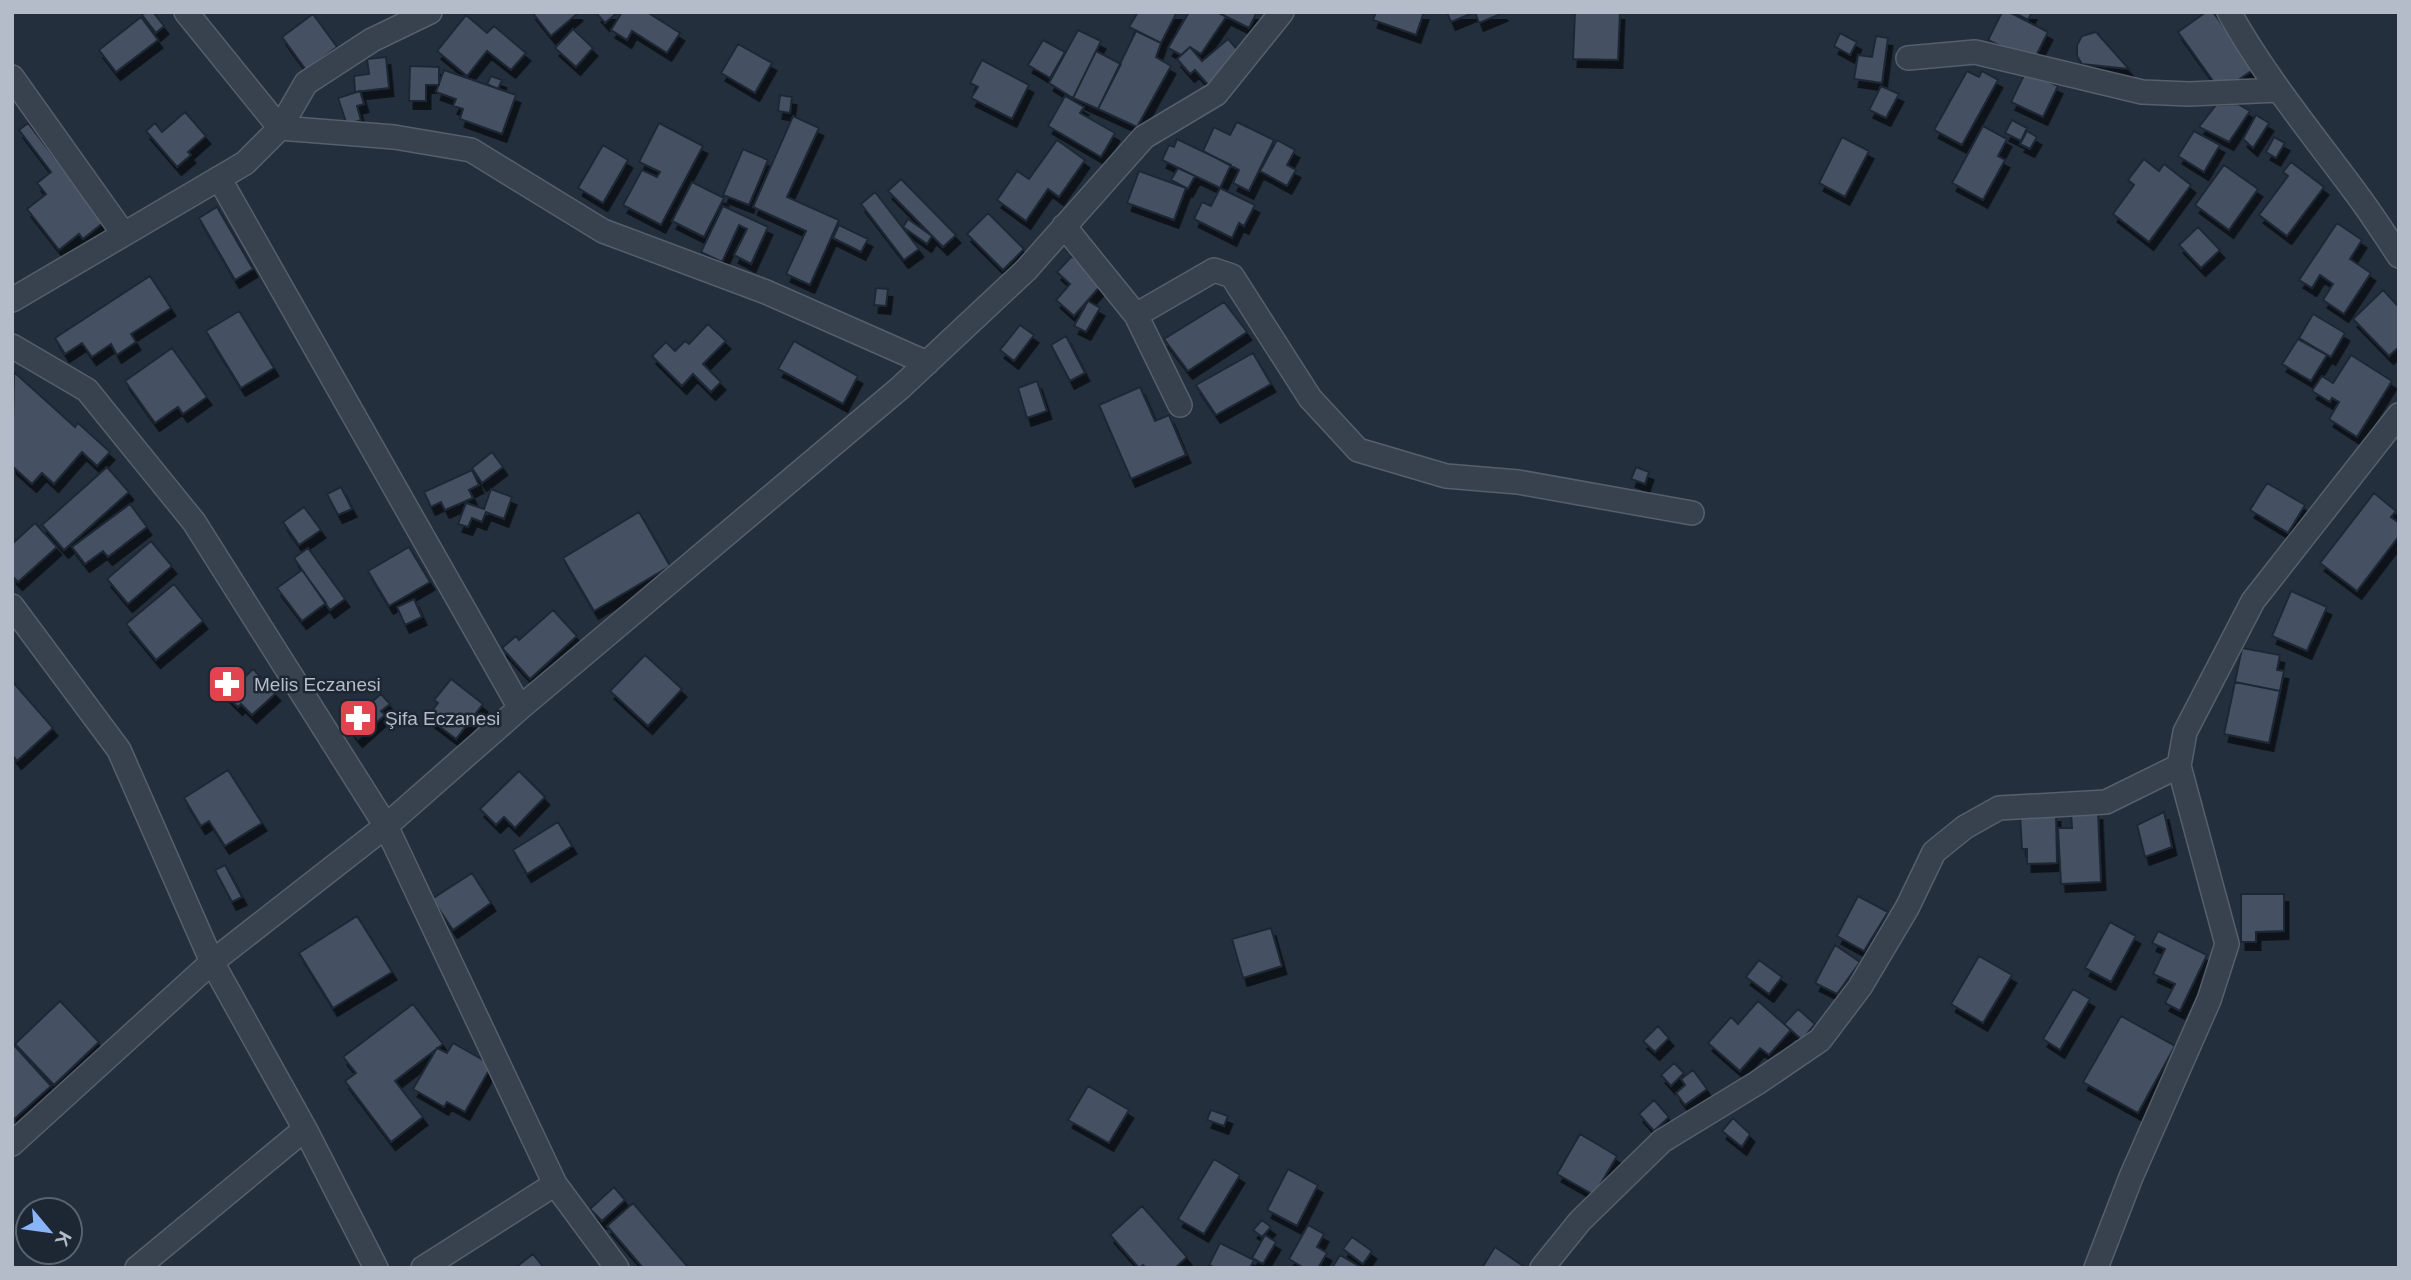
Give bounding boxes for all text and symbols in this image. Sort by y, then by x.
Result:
pharmacy icon: Melis Eczanesi [206,663,248,705]
place label: Melis Eczanesi [254,674,381,695]
pharmacy icon: Şifa Eczanesi [337,697,379,739]
place label: Şifa Eczanesi [385,708,500,729]
north arrow [14,1196,84,1266]
text: K [51,1228,76,1250]

